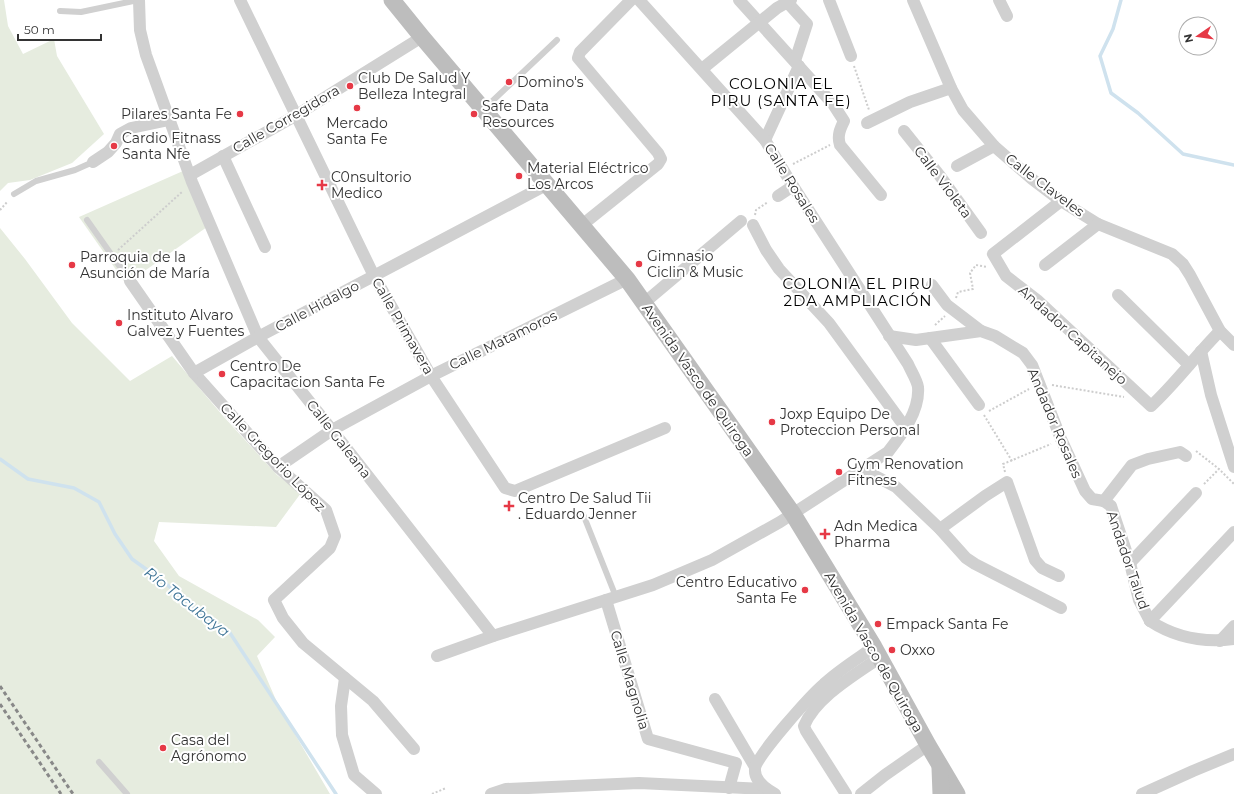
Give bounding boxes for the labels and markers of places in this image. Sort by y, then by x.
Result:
place label: Club De Salud Y Belleza Integral [358,69,470,103]
place label: Domino's [517,73,584,91]
marker: Domino's [504,77,514,87]
marker: Club De Salud Y Belleza Integral [345,81,355,91]
place label: Safe Data Resources [482,97,554,131]
marker: Mercado Santa Fe [352,103,362,113]
place label: Pilares Santa Fe [121,105,232,123]
marker: Pilares Santa Fe [235,109,245,119]
marker: Safe Data Resources [469,109,479,119]
place label: Mercado Santa Fe [326,114,388,148]
place label: Cardio Fitnass Santa Nfe [122,129,221,163]
marker: Cardio Fitnass Santa Nfe [109,141,119,151]
place label: Material Eléctrico Los Arcos [527,159,649,193]
place label: C0nsultorio Medico [331,168,412,202]
marker: Material Eléctrico Los Arcos [514,171,524,181]
marker: C0nsultorio Medico [316,179,328,191]
place label: Gimnasio Ciclin & Music [647,247,744,281]
place label: Parroquia de la Asunción de María [80,248,210,282]
marker: Gimnasio Ciclin & Music [634,259,644,269]
marker: Parroquia de la Asunción de María [67,260,77,270]
place label: Instituto Alvaro Galvez y Fuentes [127,306,245,340]
marker: Instituto Alvaro Galvez y Fuentes [114,318,124,328]
place label: Centro De Capacitacion Santa Fe [230,357,385,391]
marker: Centro De Capacitacion Santa Fe [217,369,227,379]
place label: Joxp Equipo De Proteccion Personal [779,405,920,439]
marker: Joxp Equipo De Proteccion Personal [767,417,777,427]
place label: Gym Renovation Fitness [847,455,964,489]
marker: Gym Renovation Fitness [834,467,844,477]
place label: Centro De Salud Tii . Eduardo Jenner [518,489,652,523]
marker: Centro De Salud Tii . Eduardo Jenner [503,500,515,512]
place label: Adn Medica Pharma [834,517,918,551]
marker: Adn Medica Pharma [819,528,831,540]
place label: Centro Educativo Santa Fe [676,573,797,607]
marker: Centro Educativo Santa Fe [800,585,810,595]
place label: Empack Santa Fe [886,615,1008,633]
marker: Empack Santa Fe [873,619,883,629]
place label: Oxxo [900,641,935,659]
marker: Oxxo [887,645,897,655]
place label: Casa del Agrónomo [171,731,247,765]
marker: Casa del Agrónomo [158,743,168,753]

